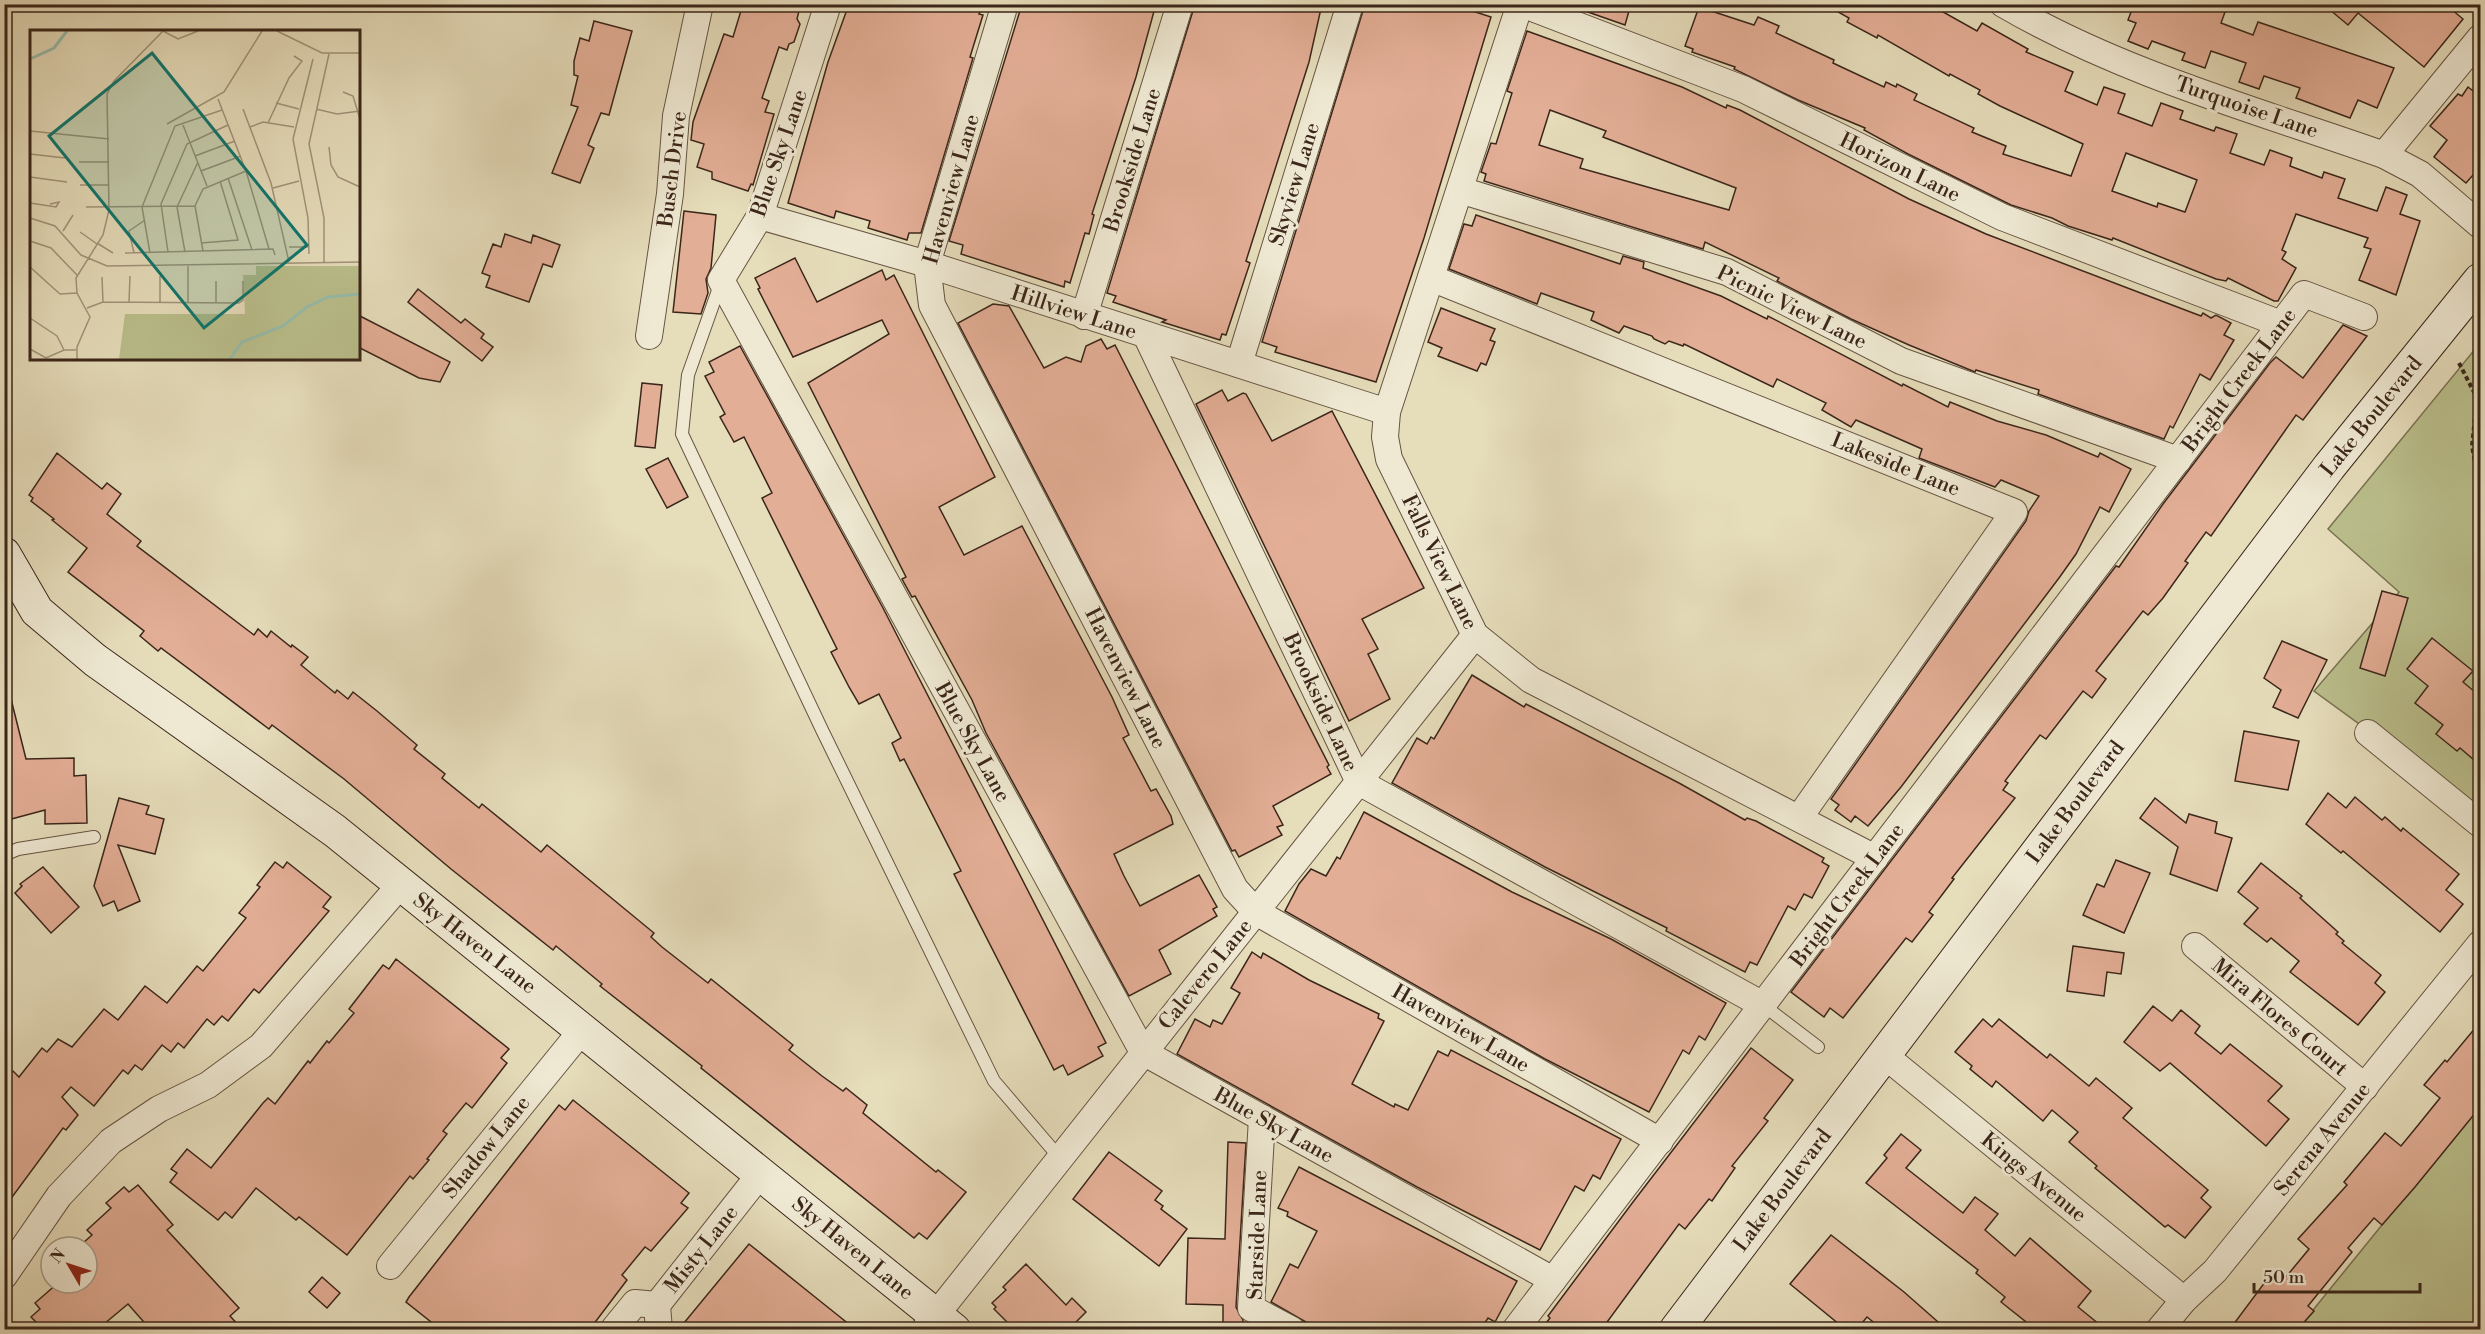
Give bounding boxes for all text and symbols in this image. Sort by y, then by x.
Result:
inset map [30,30,360,360]
street label: Turquoise Lane [2172,71,2322,145]
street label: Brookside Lane [1098,85,1167,237]
street label: Blue Sky Lane [746,86,814,221]
street label: Busch Drive [653,110,693,230]
street label: Havenview Lane [918,111,986,267]
street label: Skyview Lane [1264,120,1326,249]
street label: Horizon Lane [1835,127,1964,208]
street label: Picnic View Lane [1712,260,1871,356]
street label: Hillview Lane [1008,280,1140,346]
street label: Bright Creek Lane [2177,303,2302,459]
street label: Lake Boulevard [2315,351,2428,482]
street label: Lakeside Lane [1827,427,1964,503]
street label: Falls View Lane [1395,491,1483,634]
street label: Havenview Lane [1078,604,1172,753]
street label: Brookside Lane [1276,628,1363,776]
street label: Blue Sky Lane [928,677,1016,807]
street label: Lake Boulevard [2021,736,2131,869]
street label: Bright Creek Lane [1785,818,1910,974]
street label: Sky Haven Lane [407,887,541,1000]
street label: Calevero Lane [1153,914,1258,1035]
street label: Mira Flores Court [2206,953,2353,1083]
street label: Havenview Lane [1387,979,1534,1079]
street label: Serena Avenue [2269,1077,2377,1202]
street label: Blue Sky Lane [1208,1082,1338,1169]
street label: Shadow Lane [437,1091,536,1204]
street label: Lake Boulevard [1728,1124,1838,1257]
street label: Kings Avenue [1975,1127,2091,1228]
street label: Starside Lane [1243,1170,1273,1301]
street label: Sky Haven Lane [786,1192,919,1306]
street label: Misty Lane [659,1200,744,1299]
north arrow [39,1235,99,1295]
text: N [46,1245,70,1267]
scale bar [2254,1256,2420,1294]
text: 50 m [2263,1266,2305,1289]

